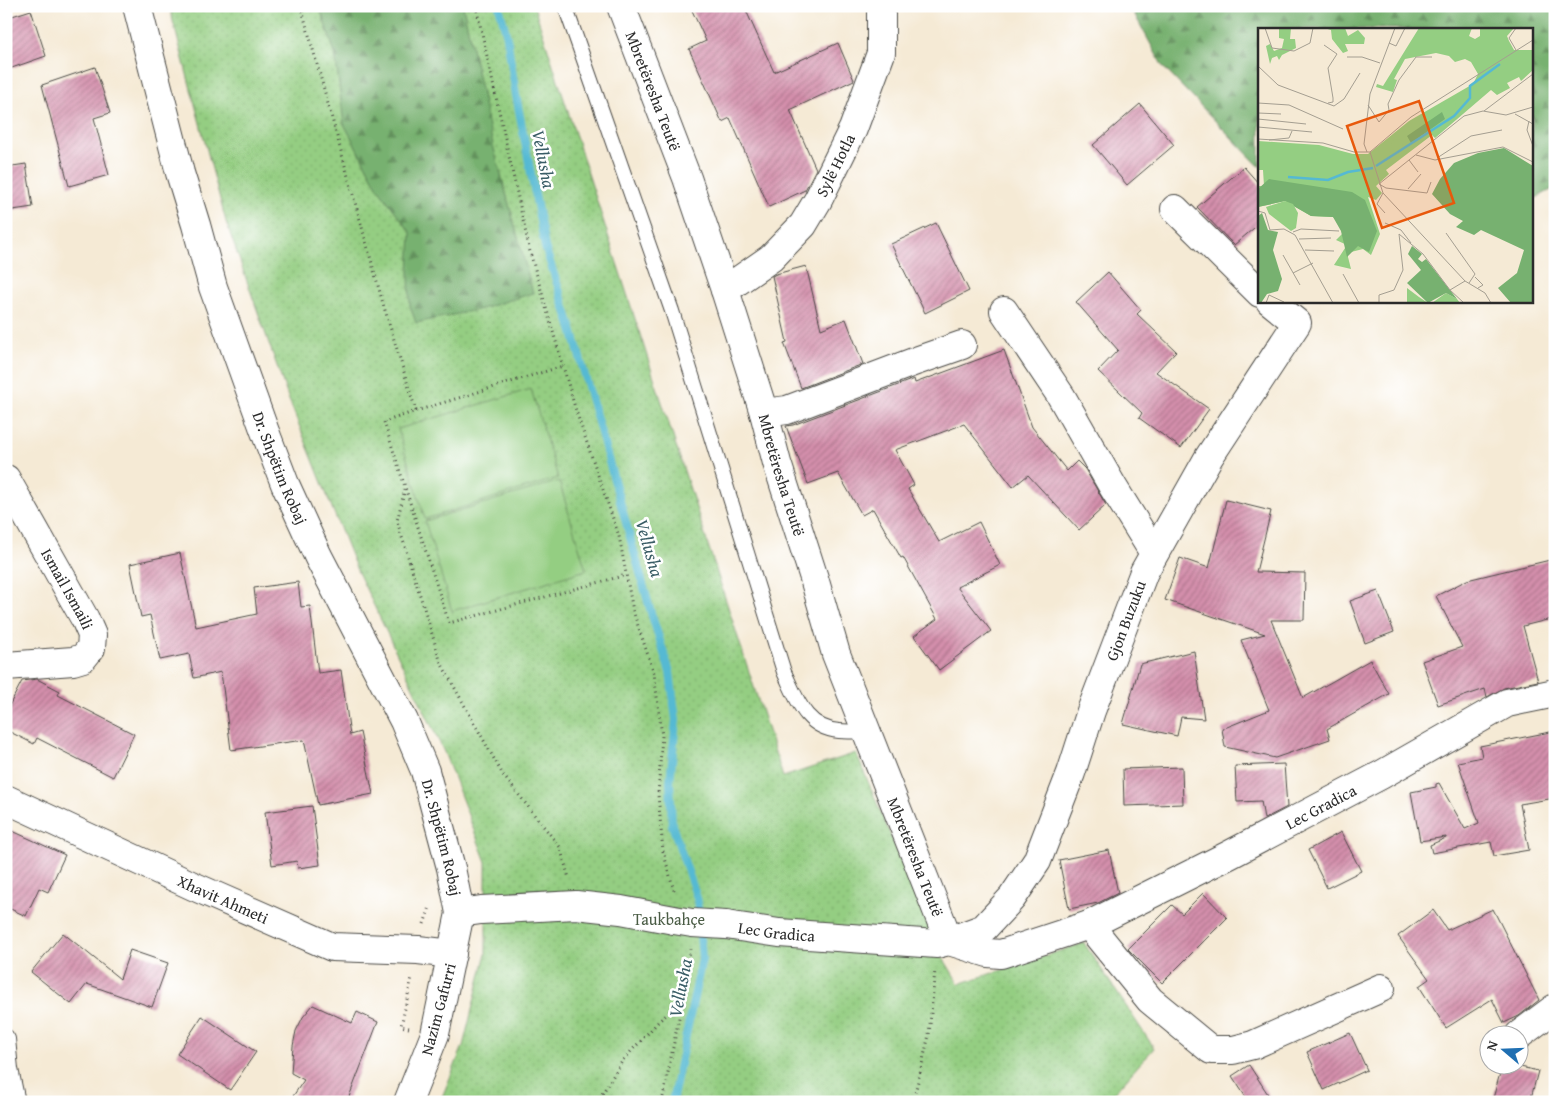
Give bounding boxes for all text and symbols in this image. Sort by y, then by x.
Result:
street label: Mbretëresha Teutë [620,28,687,154]
inset map [1258,28,1534,302]
water label: Vellusha [525,127,563,191]
street label: Sylë Hotla [809,129,861,201]
street label: Dr. Shpëtim Robaj [247,408,314,528]
street label: Mbretëresha Teutë [753,411,812,539]
water label: Vellusha [629,516,671,581]
street label: Ismail Ismaili [35,544,100,634]
street label: Gjon Buzuku [1099,576,1152,664]
street label: Dr. Shpëtim Robaj [416,776,468,898]
street label: Lec Gradica [1281,778,1361,835]
street label: Mbretëresha Teutë [881,794,950,920]
street label: Xhavit Ahmeti [174,868,273,930]
park label: Taukbahçe [633,907,705,931]
street label: Lec Gradica [737,915,816,947]
water label: Vellusha [661,956,699,1020]
street label: Nazim Gafurri [414,960,462,1058]
north arrow [1478,1026,1528,1076]
text: N [1481,1037,1503,1053]

